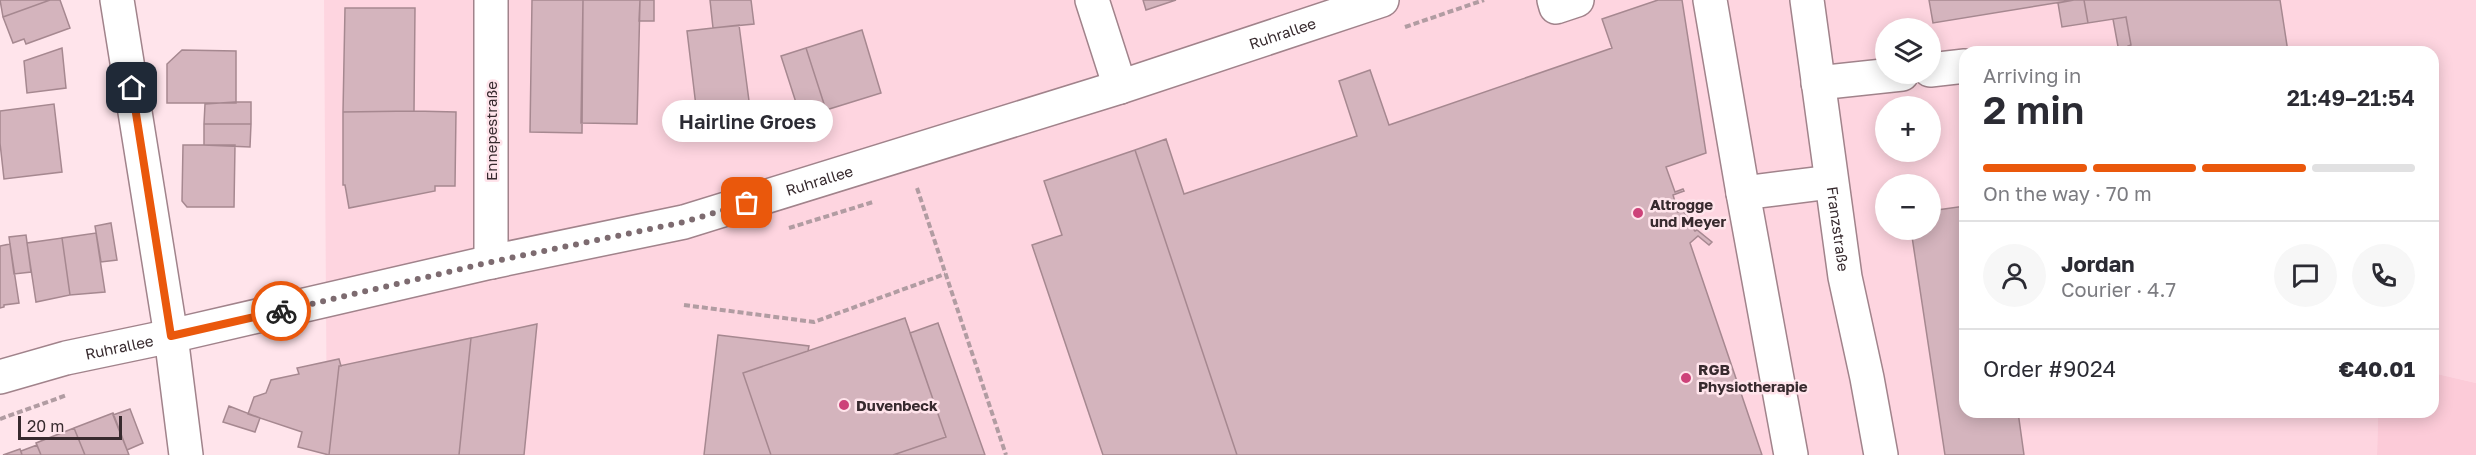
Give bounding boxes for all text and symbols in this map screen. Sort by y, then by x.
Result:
street label: Ruhrallee [1247,14,1318,53]
map controls [1875,18,1941,240]
button: layers [1875,18,1941,84]
pin [106,62,157,113]
text: Arriving in [1983,63,2081,87]
icon: home [115,71,148,104]
street label: Ennepestraße [482,81,500,181]
text: 21:49–21:54 [2287,84,2415,111]
text: 2 min [1983,86,2084,133]
button: + [1875,96,1941,162]
callout: Hairline Groes [662,101,832,143]
text: Hairline Groes [679,109,816,133]
street label: Ruhrallee [783,161,855,199]
button: − [1875,174,1941,240]
pin [721,177,772,228]
text: On the way · 70 m [1983,181,2152,205]
street label: Franzstraße [1824,185,1853,273]
icon: bag [730,186,763,219]
place label: Altrogge und Meyer [1650,195,1726,230]
marker: Altrogge und Meyer [1631,206,1645,220]
button: person [1983,244,2046,307]
button: chat [2274,244,2337,307]
button: phone [2352,244,2415,307]
text: Jordan [2061,250,2135,277]
text: Courier · 4.7 [2061,277,2176,301]
courier [251,281,311,341]
icon: bike [265,295,298,328]
street label: Ruhrallee [83,331,155,363]
text: Order #9024 [1983,355,2116,382]
text: €40.01 [2339,355,2415,382]
place label: RGB Physiotherapie [1698,360,1808,395]
marker: RGB Physiotherapie [1679,371,1693,385]
place label: Duvenbeck [856,396,938,414]
marker: Duvenbeck [837,398,851,412]
scale bar [18,413,122,440]
text: 20 m [27,416,64,436]

